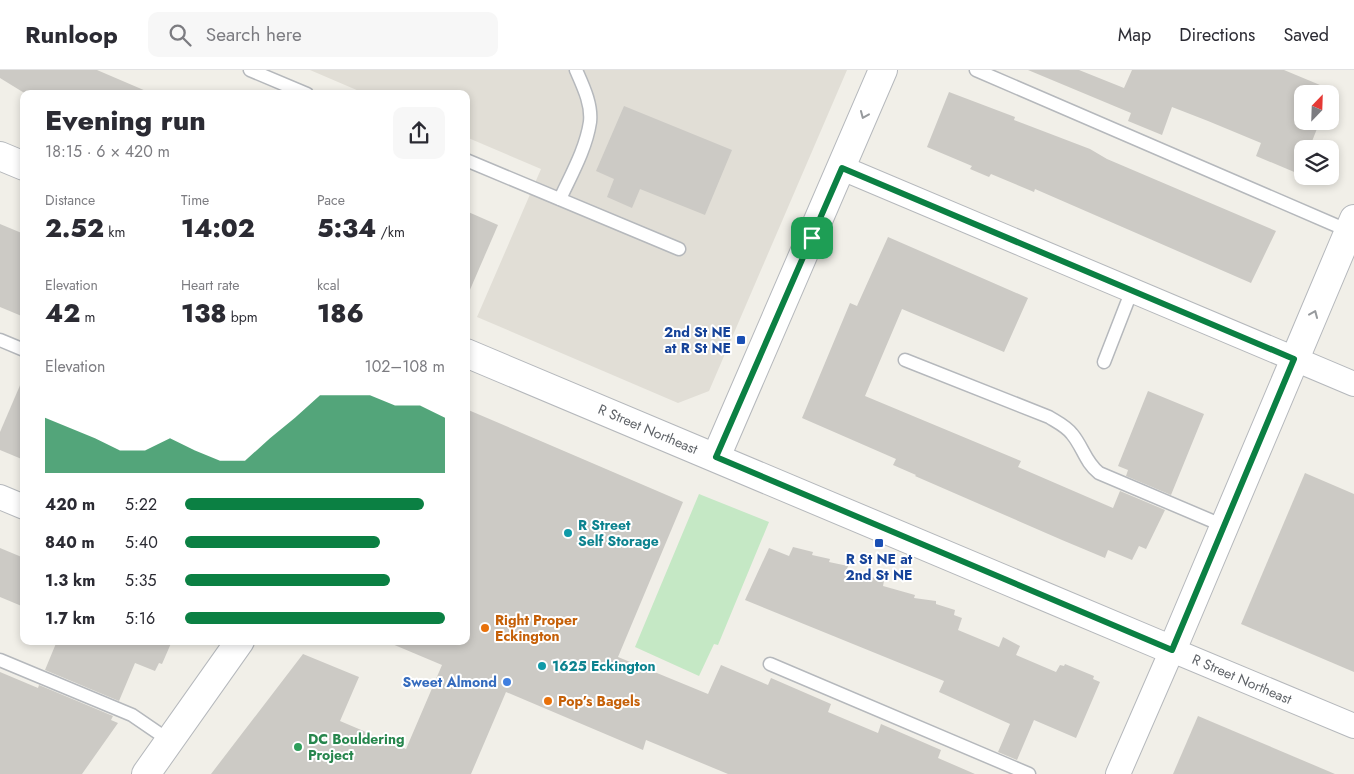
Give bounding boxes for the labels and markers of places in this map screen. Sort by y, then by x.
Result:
pin [791,217,833,259]
place label: 2nd St NE at R St NE [664,322,731,358]
marker: 2nd St NE at R St NE [735,334,747,346]
place label: R Street Self Storage [578,515,659,551]
marker: R Street Self Storage [562,527,574,539]
marker: R St NE at 2nd St NE [873,537,885,549]
place label: R St NE at 2nd St NE [845,549,913,585]
place label: Right Proper Eckington [495,610,578,646]
marker: Right Proper Eckington [479,622,491,634]
place label: 1625 Eckington [552,656,656,676]
marker: 1625 Eckington [536,660,548,672]
place label: Sweet Almond [403,672,497,692]
marker: Sweet Almond [501,676,513,688]
place label: Pop’s Bagels [558,691,641,711]
marker: Pop’s Bagels [542,695,554,707]
place label: DC Bouldering Project [308,729,405,765]
marker: DC Bouldering Project [292,741,304,753]

